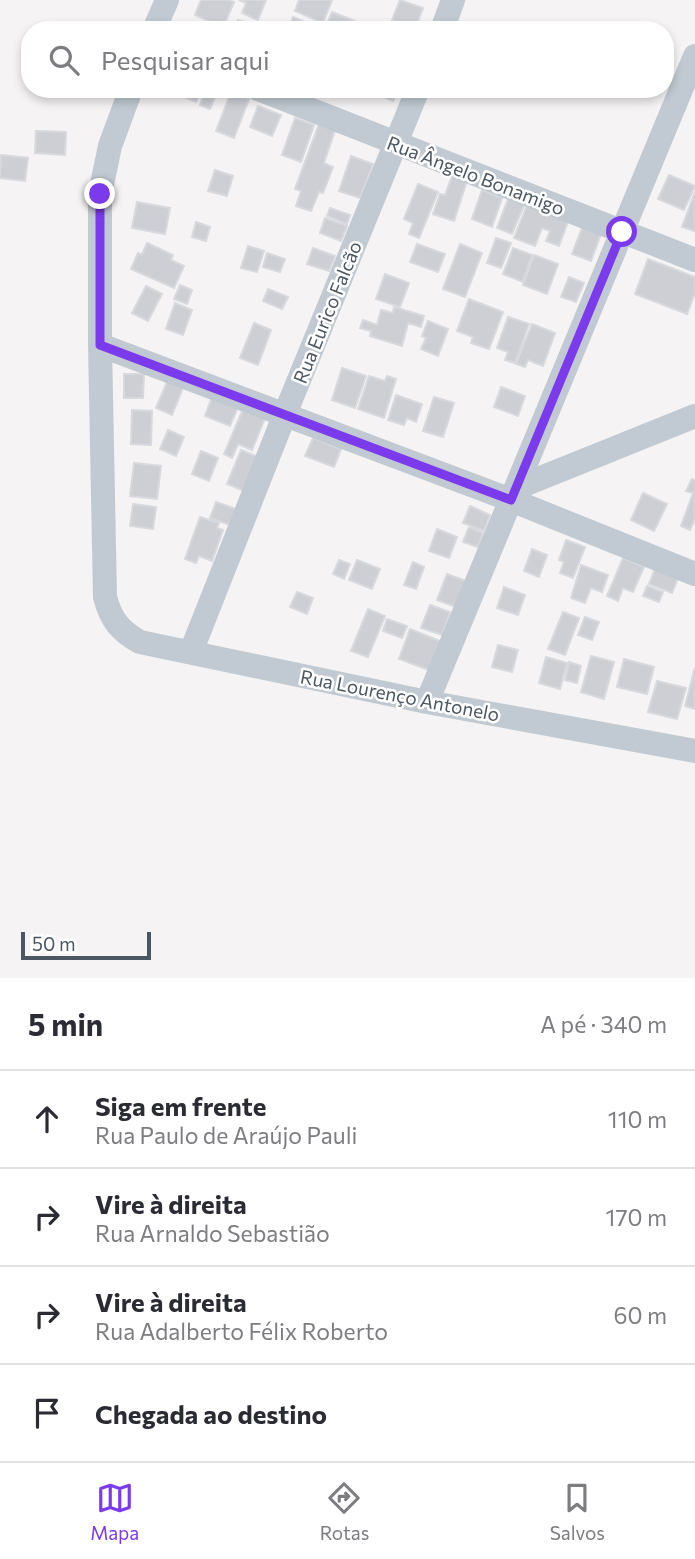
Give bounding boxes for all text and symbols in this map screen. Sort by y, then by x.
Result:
search box [21,21,674,98]
icon: search [45,41,83,79]
text: Pesquisar aqui [101,44,270,75]
street label: Rua Ângelo Bonamigo [384,131,568,219]
route end [84,178,115,209]
route start [606,216,637,247]
street label: Rua Eurico Falcão [288,237,366,387]
street label: Rua Lourenço Antonelo [299,664,501,726]
scale bar [21,929,150,961]
text: 50 m [32,932,76,955]
text: 5 min [28,1005,103,1042]
text: A pé · 340 m [540,1010,667,1038]
text: Siga em frente [95,1090,266,1121]
icon: ahead [28,1100,66,1138]
text: 110 m [608,1105,667,1133]
text: Rua Paulo de Araújo Pauli [95,1121,357,1149]
text: Vire à direita [95,1188,247,1219]
icon: right [28,1198,66,1236]
text: 170 m [606,1203,667,1231]
text: Rua Arnaldo Sebastião [95,1219,330,1247]
text: Vire à direita [95,1286,247,1317]
icon: right [28,1296,66,1334]
text: 60 m [614,1301,667,1329]
text: Rua Adalberto Félix Roberto [95,1317,388,1345]
icon: arrive [28,1394,66,1432]
text: Chegada ao destino [95,1398,327,1429]
tab: Mapa [90,1479,139,1544]
tab: Rotas [320,1479,369,1544]
tab: Salvos [550,1479,605,1544]

